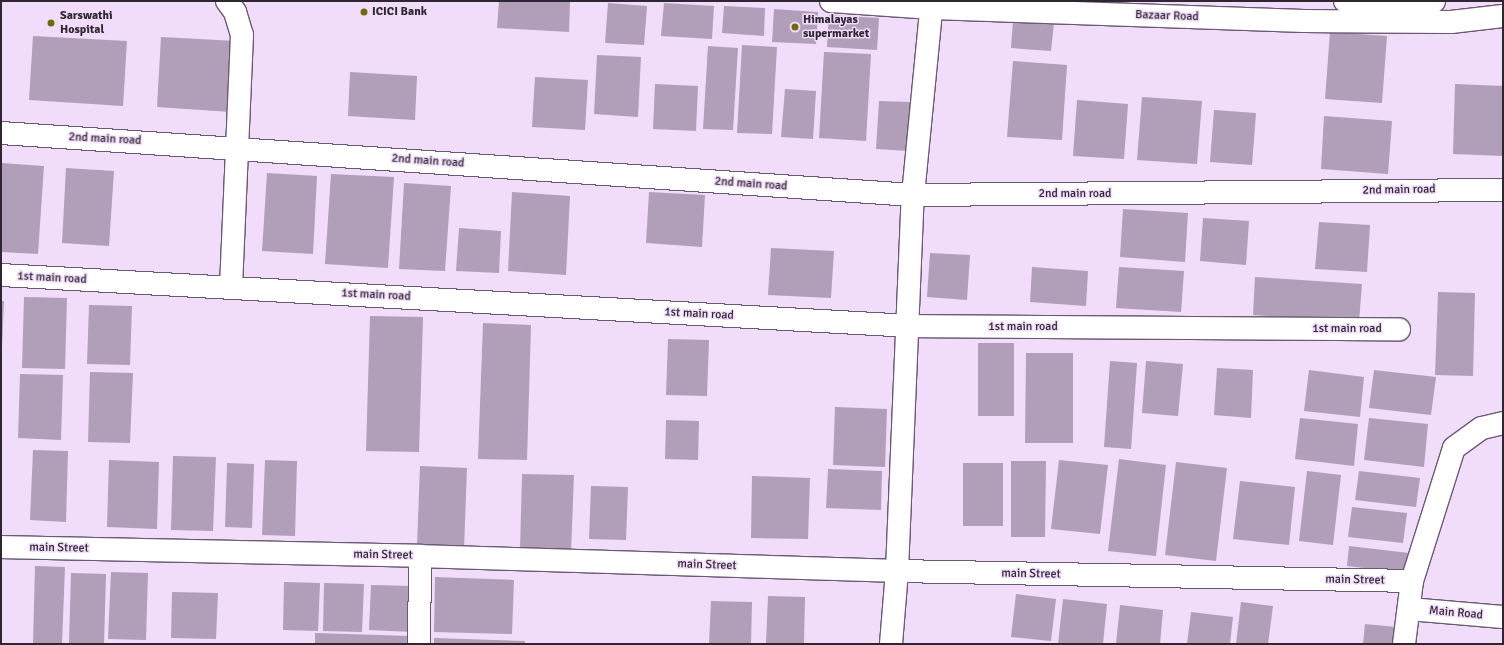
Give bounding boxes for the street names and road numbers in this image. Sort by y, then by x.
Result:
street label: Bazaar Road [1135,8,1199,24]
street label: 2nd main road [68,130,142,148]
street label: 2nd main road [391,151,465,171]
street label: 2nd main road [714,174,788,194]
street label: 2nd main road [1362,182,1436,198]
street label: 2nd main road [1039,187,1111,201]
street label: 1st main road [17,269,87,287]
street label: 1st main road [341,286,411,304]
street label: 1st main road [664,305,734,323]
street label: 1st main road [988,320,1058,334]
street label: 1st main road [1312,322,1382,336]
street label: main Street [29,540,89,556]
street label: main Street [353,547,413,563]
street label: main Street [677,557,737,573]
street label: main Street [1001,566,1061,582]
street label: main Street [1325,572,1385,588]
street label: Main Road [1429,603,1483,623]

